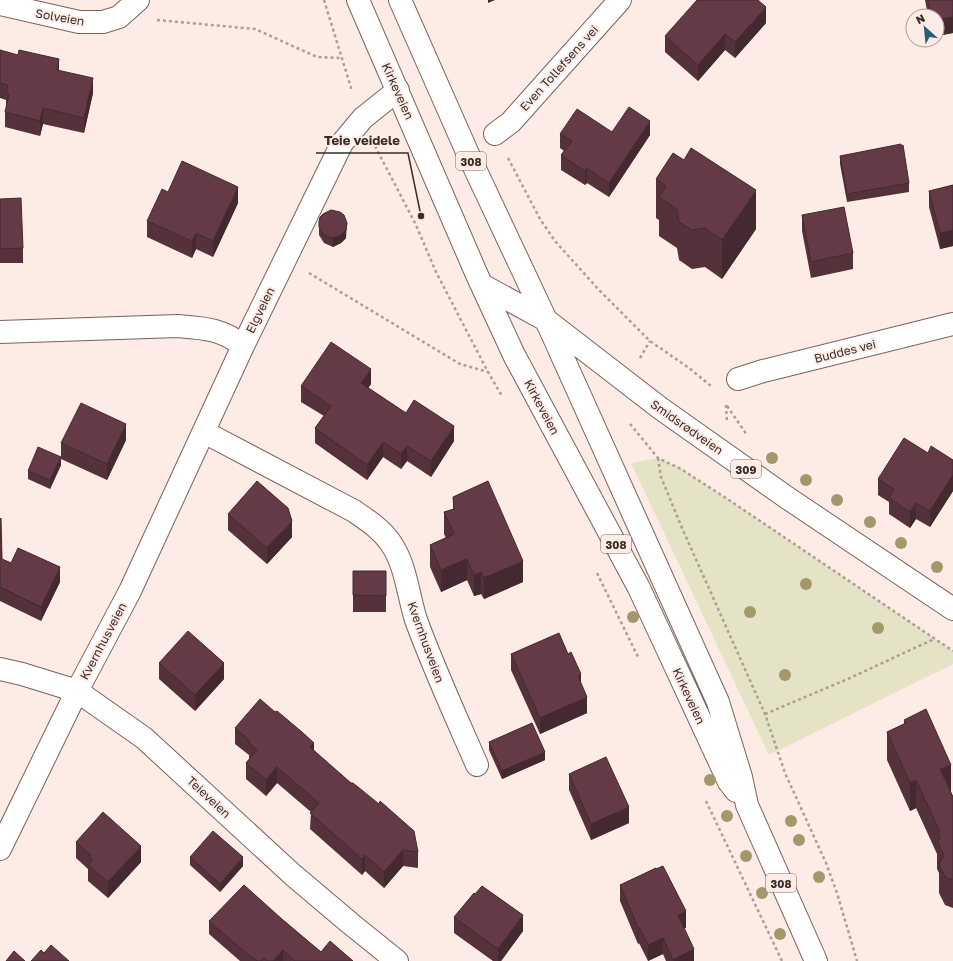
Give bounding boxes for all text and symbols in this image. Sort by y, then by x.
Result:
street label: Solveien [34,5,86,29]
north arrow [905,8,945,48]
text: N [914,11,927,26]
street label: Even Tollefsens vei [517,22,601,114]
street label: Kirkeveien [379,60,417,122]
callout: Teie veidele [316,128,408,153]
text: Teie veidele [324,132,400,148]
road number: 308 [456,152,486,170]
street label: Elgveien [242,285,278,335]
street label: Buddes vei [813,336,877,366]
street label: Kirkeveien [521,377,563,437]
street label: Smidsrødveien [648,396,726,458]
road number: 309 [731,460,761,478]
road number: 308 [601,535,631,553]
street label: Kvernhusveien [404,599,448,685]
street label: Kvernhusveien [76,600,130,682]
street label: Kirkeveien [669,665,709,727]
street label: Teieveien [184,773,234,821]
road number: 308 [766,874,796,892]

